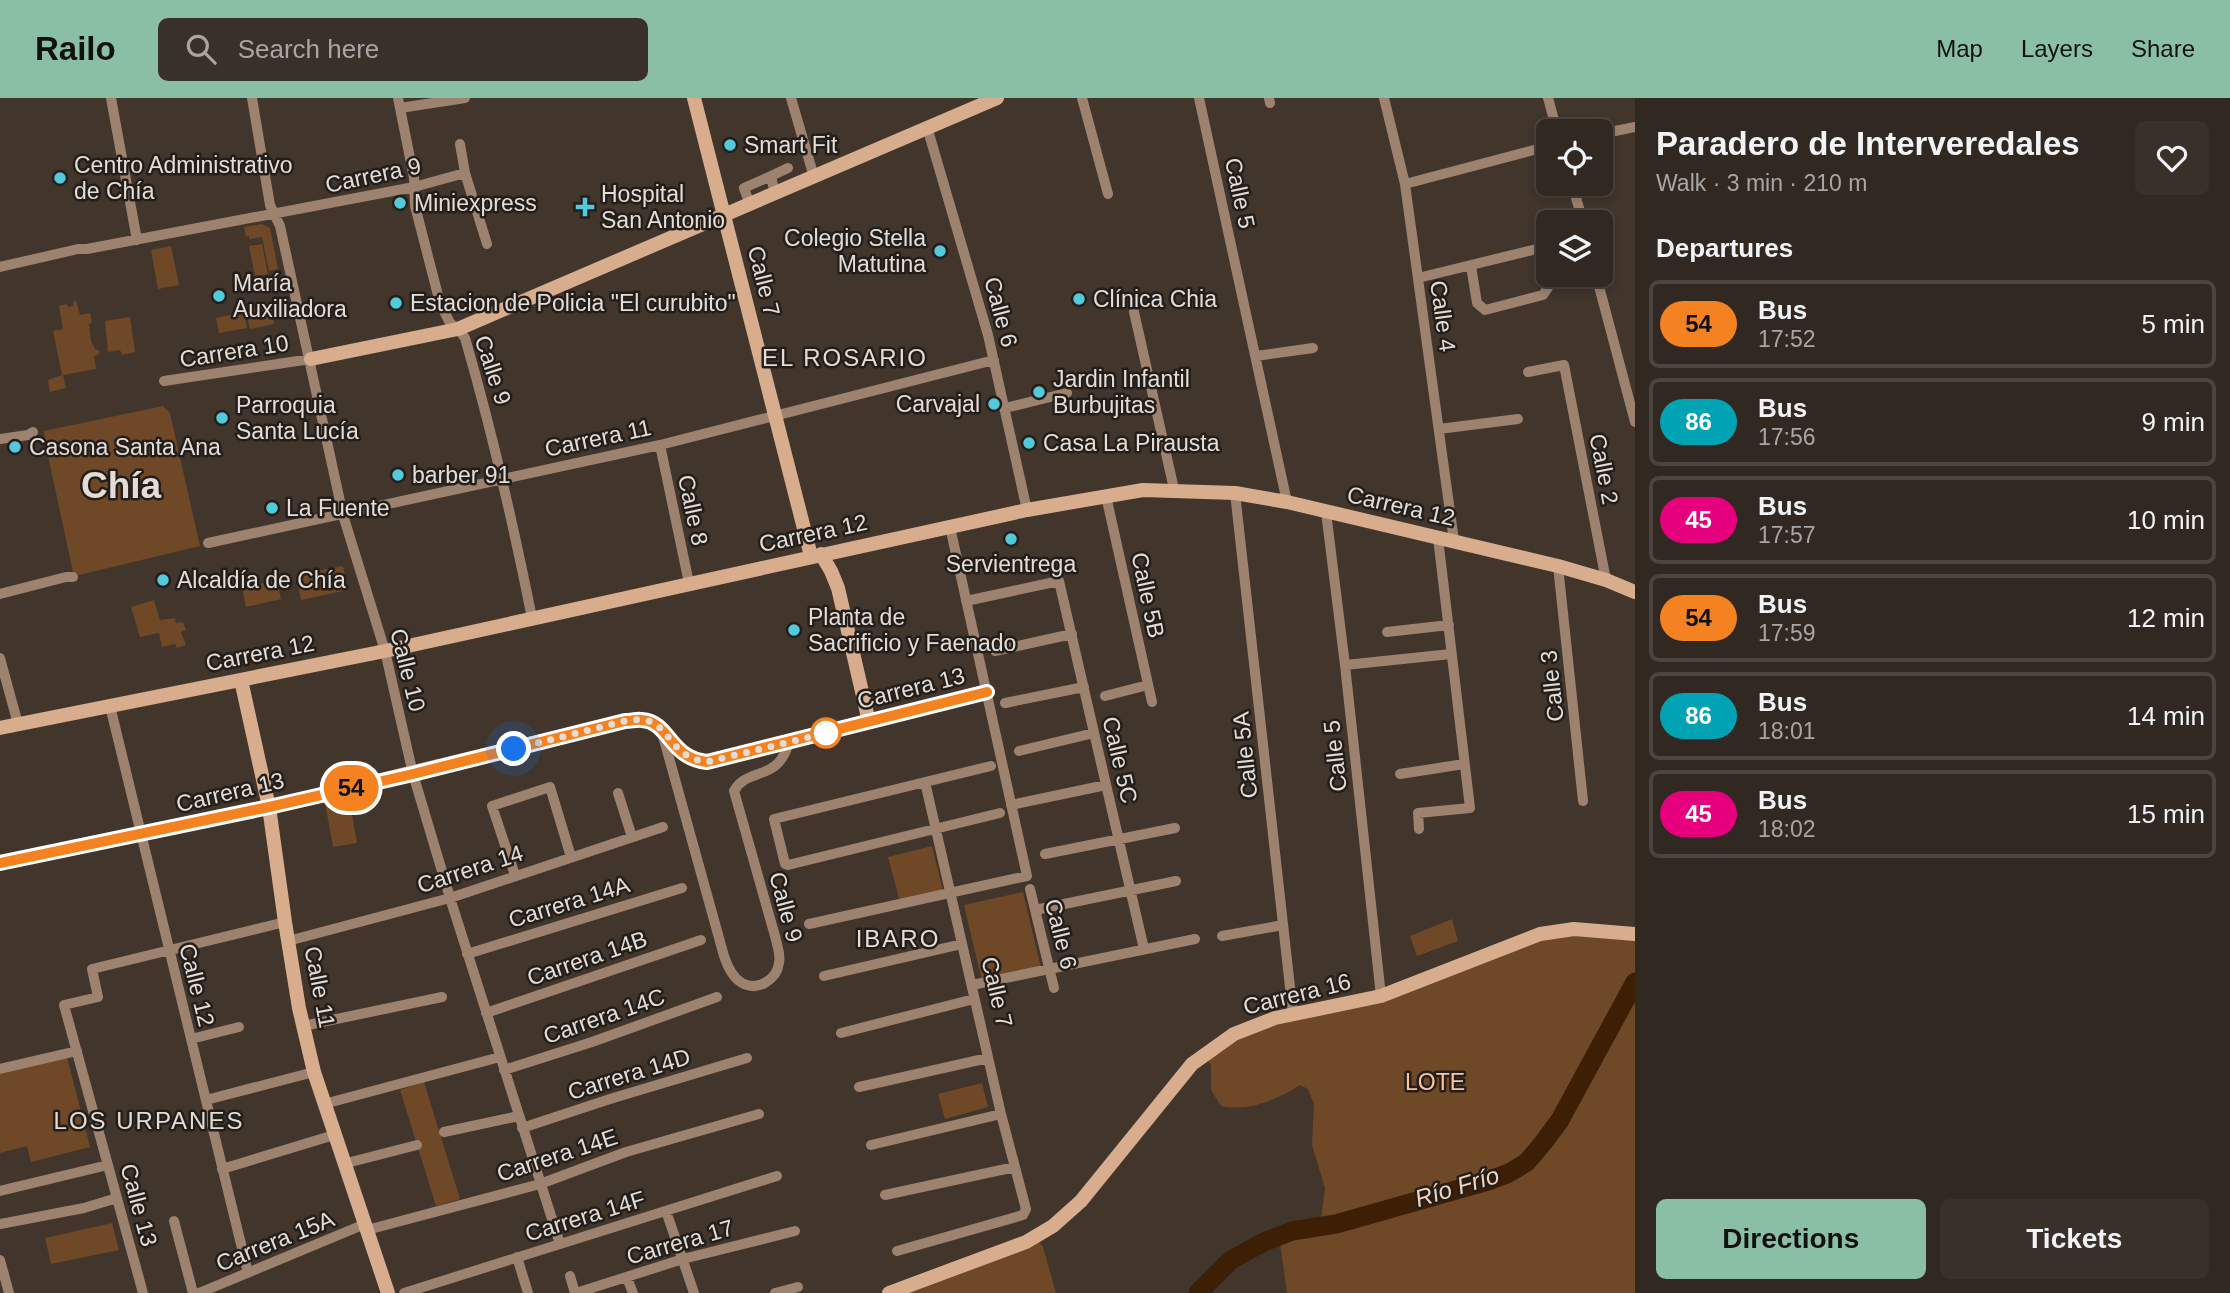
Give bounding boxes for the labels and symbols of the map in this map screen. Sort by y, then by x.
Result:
place label: Smart Fit [744,132,838,158]
marker: Smart Fit [722,137,738,153]
place label: Centro Administrativo de Chía [74,152,293,204]
street label: Carrera 9 [323,152,423,198]
street label: Calle 5 [1220,155,1260,231]
marker: Centro Administrativo de Chía [52,170,68,186]
place label: Hospital San Antonio [601,181,725,233]
place label: Miniexpress [414,190,537,216]
marker: Miniexpress [392,195,408,211]
marker: Hospital San Antonio [575,197,595,217]
place label: Colegio Stella Matutina [784,225,926,277]
street label: Calle 7 [743,243,785,319]
marker: Colegio Stella Matutina [932,243,948,259]
place label: María Auxiliadora [233,270,347,322]
street label: Calle 6 [979,274,1023,350]
street label: Calle 4 [1425,279,1461,353]
place label: Clínica Chia [1093,286,1217,312]
marker: María Auxiliadora [211,288,227,304]
place label: Estacion de Policia "El curubito" [410,290,736,316]
marker: Clínica Chia [1071,291,1087,307]
marker: Estacion de Policia "El curubito" [388,295,404,311]
street label: Carrera 10 [178,330,290,372]
street label: Calle 9 [470,332,516,408]
district label: EL ROSARIO [762,344,928,371]
place label: Jardin Infantil Burbujitas [1053,366,1190,418]
marker: Jardin Infantil Burbujitas [1031,384,1047,400]
place label: Carvajal [896,391,980,417]
place label: Parroquia Santa Lucía [236,392,359,444]
marker: Carvajal [986,396,1002,412]
marker: Parroquia Santa Lucía [214,410,230,426]
street label: Carrera 11 [542,414,654,462]
place label: Casa La Pirausta [1043,430,1220,456]
street label: Calle 2 [1584,431,1624,507]
place label: Casona Santa Ana [29,434,221,460]
marker: Casa La Pirausta [1021,435,1037,451]
marker: Casona Santa Ana [7,439,23,455]
place label: barber 91 [412,462,510,488]
district label: Chía [81,465,162,506]
marker: barber 91 [390,467,406,483]
street label: Calle 8 [673,472,713,548]
street label: Carrera 12 [1345,481,1457,531]
place label: La Fuente [286,495,390,521]
marker: La Fuente [264,500,280,516]
street label: Carrera 12 [757,509,869,557]
marker: Servientrega [1003,531,1019,547]
street label: Calle 5B [1126,550,1170,640]
place label: Servientrega [946,551,1076,577]
place label: Alcaldía de Chía [177,567,346,593]
marker: Alcaldía de Chía [155,572,171,588]
place label: Planta de Sacrificio y Faenado [808,604,1016,656]
marker: Planta de Sacrificio y Faenado [786,622,802,638]
street label: Calle 10 [385,626,431,714]
street label: Carrera 12 [204,630,316,676]
street label: Calle 3 [1535,649,1569,723]
street label: Carrera 13 [855,662,967,714]
street label: Calle 5A [1227,710,1262,800]
street label: Calle 5C [1097,714,1143,806]
unlabelled marker [811,718,841,748]
street label: Calle 5 [1318,719,1352,793]
your location [496,731,531,766]
line badge: 54 [320,765,382,811]
street label: Carrera 13 [174,767,286,817]
street label: Carrera 14 [414,840,526,898]
street label: Calle 9 [764,869,808,945]
street label: Carrera 14A [505,871,633,933]
street label: Calle 6 [1040,896,1082,972]
street label: Carrera 14B [524,925,650,991]
district label: IBARO [856,925,940,952]
street label: Calle 12 [174,941,220,1029]
street label: Calle 11 [299,944,341,1030]
street label: Calle 7 [976,954,1018,1030]
street label: Carrera 16 [1241,968,1353,1020]
street label: Carrera 14C [540,983,668,1049]
street label: Carrera 14D [565,1043,693,1105]
park label: LOTE [1405,1069,1465,1095]
district label: LOS URPANES [54,1107,244,1134]
street label: Carrera 14E [493,1123,621,1187]
street label: Calle 13 [116,1161,162,1249]
water label: Río Frío [1411,1161,1502,1212]
street label: Carrera 14F [522,1185,648,1247]
street label: Carrera 15A [212,1205,339,1277]
street label: Carrera 17 [624,1214,736,1270]

